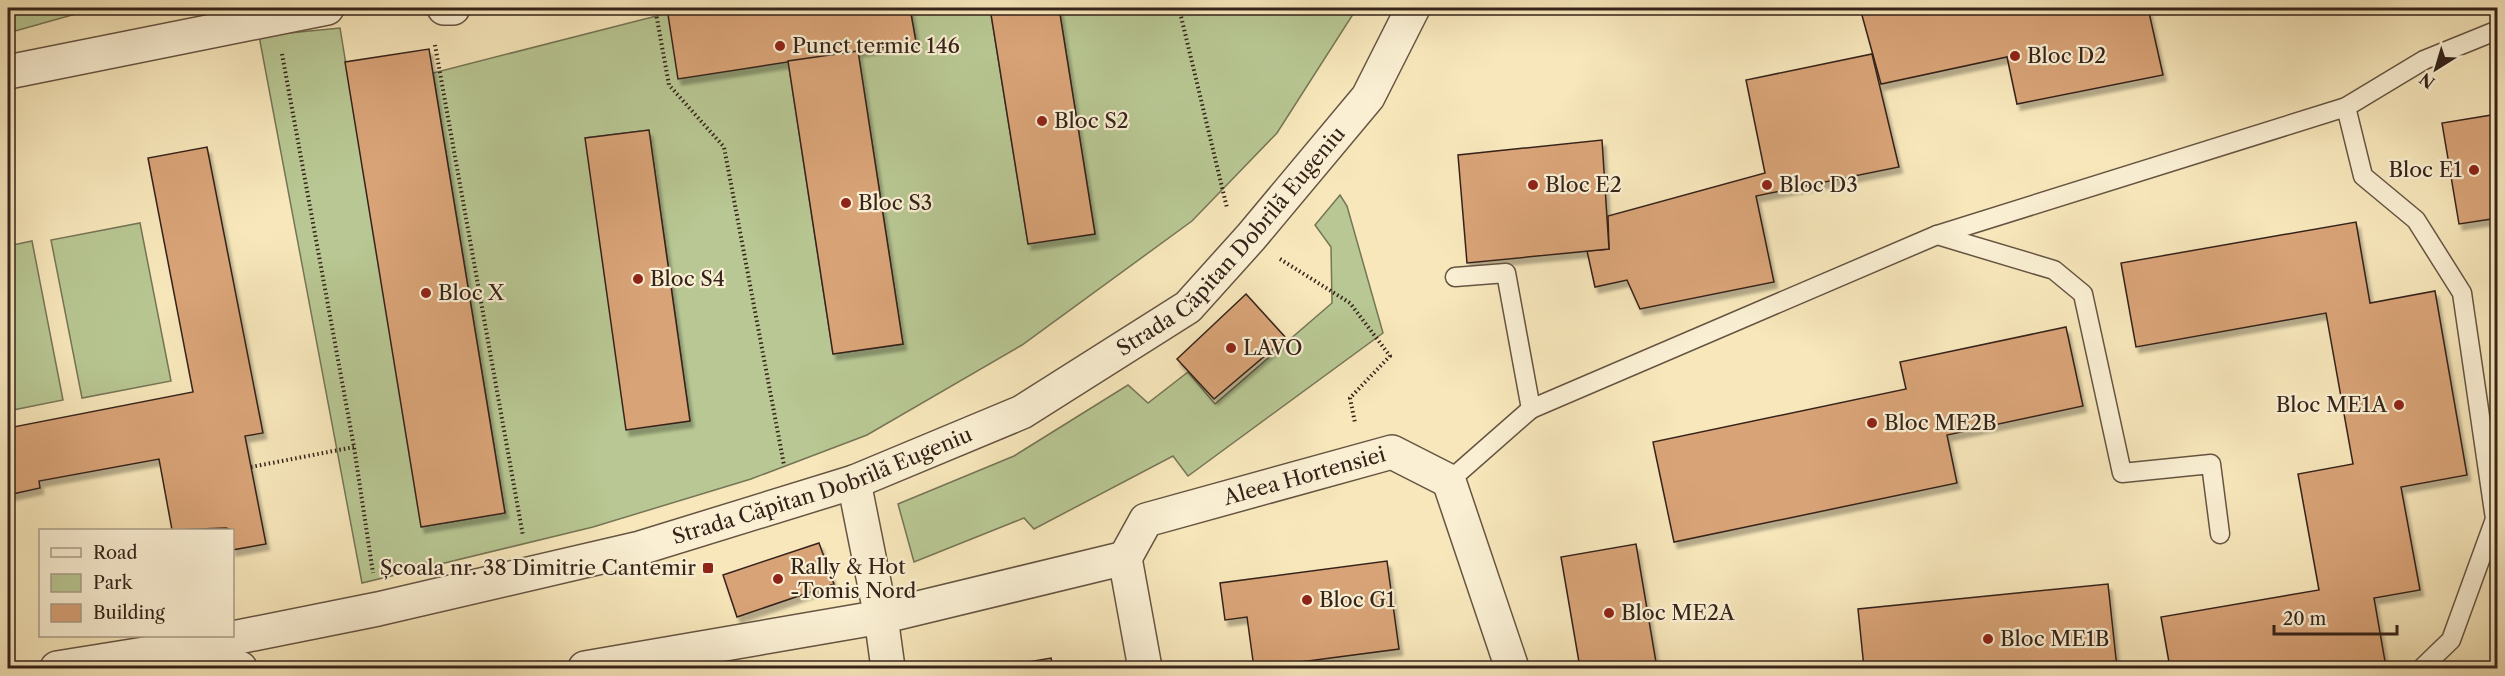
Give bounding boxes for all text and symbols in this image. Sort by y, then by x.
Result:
place label: Punct termic 146 [792,33,960,58]
marker: Punct termic 146 [773,39,787,53]
north arrow [2406,39,2466,99]
place label: Bloc D2 [2027,43,2106,68]
marker: Bloc D2 [2008,49,2022,63]
text: N [2415,69,2439,93]
place label: Bloc S2 [1054,108,1129,133]
marker: Bloc S2 [1035,114,1049,128]
street label: Strada Căpitan Dobrilă Eugeniu [1112,121,1350,361]
place label: Bloc E1 [2388,157,2462,182]
marker: Bloc E1 [2467,163,2481,177]
place label: Bloc E2 [1545,172,1622,197]
place label: Bloc D3 [1779,172,1858,197]
marker: Bloc E2 [1526,178,1540,192]
marker: Bloc D3 [1760,178,1774,192]
place label: Bloc S3 [858,190,932,215]
marker: Bloc S3 [839,196,853,210]
place label: Bloc S4 [650,266,725,291]
marker: Bloc S4 [631,272,645,286]
place label: Bloc X [438,280,505,305]
marker: Bloc X [419,286,433,300]
place label: LAVO [1243,335,1303,360]
marker: LAVO [1224,341,1238,355]
place label: Bloc ME1A [2276,392,2387,417]
marker: Bloc ME1A [2392,398,2406,412]
place label: Bloc ME2B [1884,410,1997,435]
marker: Bloc ME2B [1865,416,1879,430]
street label: Strada Căpitan Dobrilă Eugeniu [669,421,976,549]
street label: Aleea Hortensiei [1220,441,1388,510]
legend [39,529,234,637]
text: Road [93,542,138,564]
place label: Rally & Hot -Tomis Nord [790,554,917,603]
place label: Școala nr. 38 Dimitrie Cantemir [380,555,696,580]
marker: Școala nr. 38 Dimitrie Cantemir [701,561,715,575]
text: Park [93,572,134,594]
marker: Rally & Hot -Tomis Nord [771,572,785,586]
place label: Bloc G1 [1319,587,1395,612]
marker: Bloc G1 [1300,593,1314,607]
scale bar [2274,598,2397,636]
place label: Bloc ME2A [1621,600,1735,625]
text: Building [93,602,165,624]
marker: Bloc ME2A [1602,606,1616,620]
text: 20 m [2283,608,2327,630]
place label: Bloc ME1B [2000,626,2109,651]
marker: Bloc ME1B [1981,632,1995,646]

